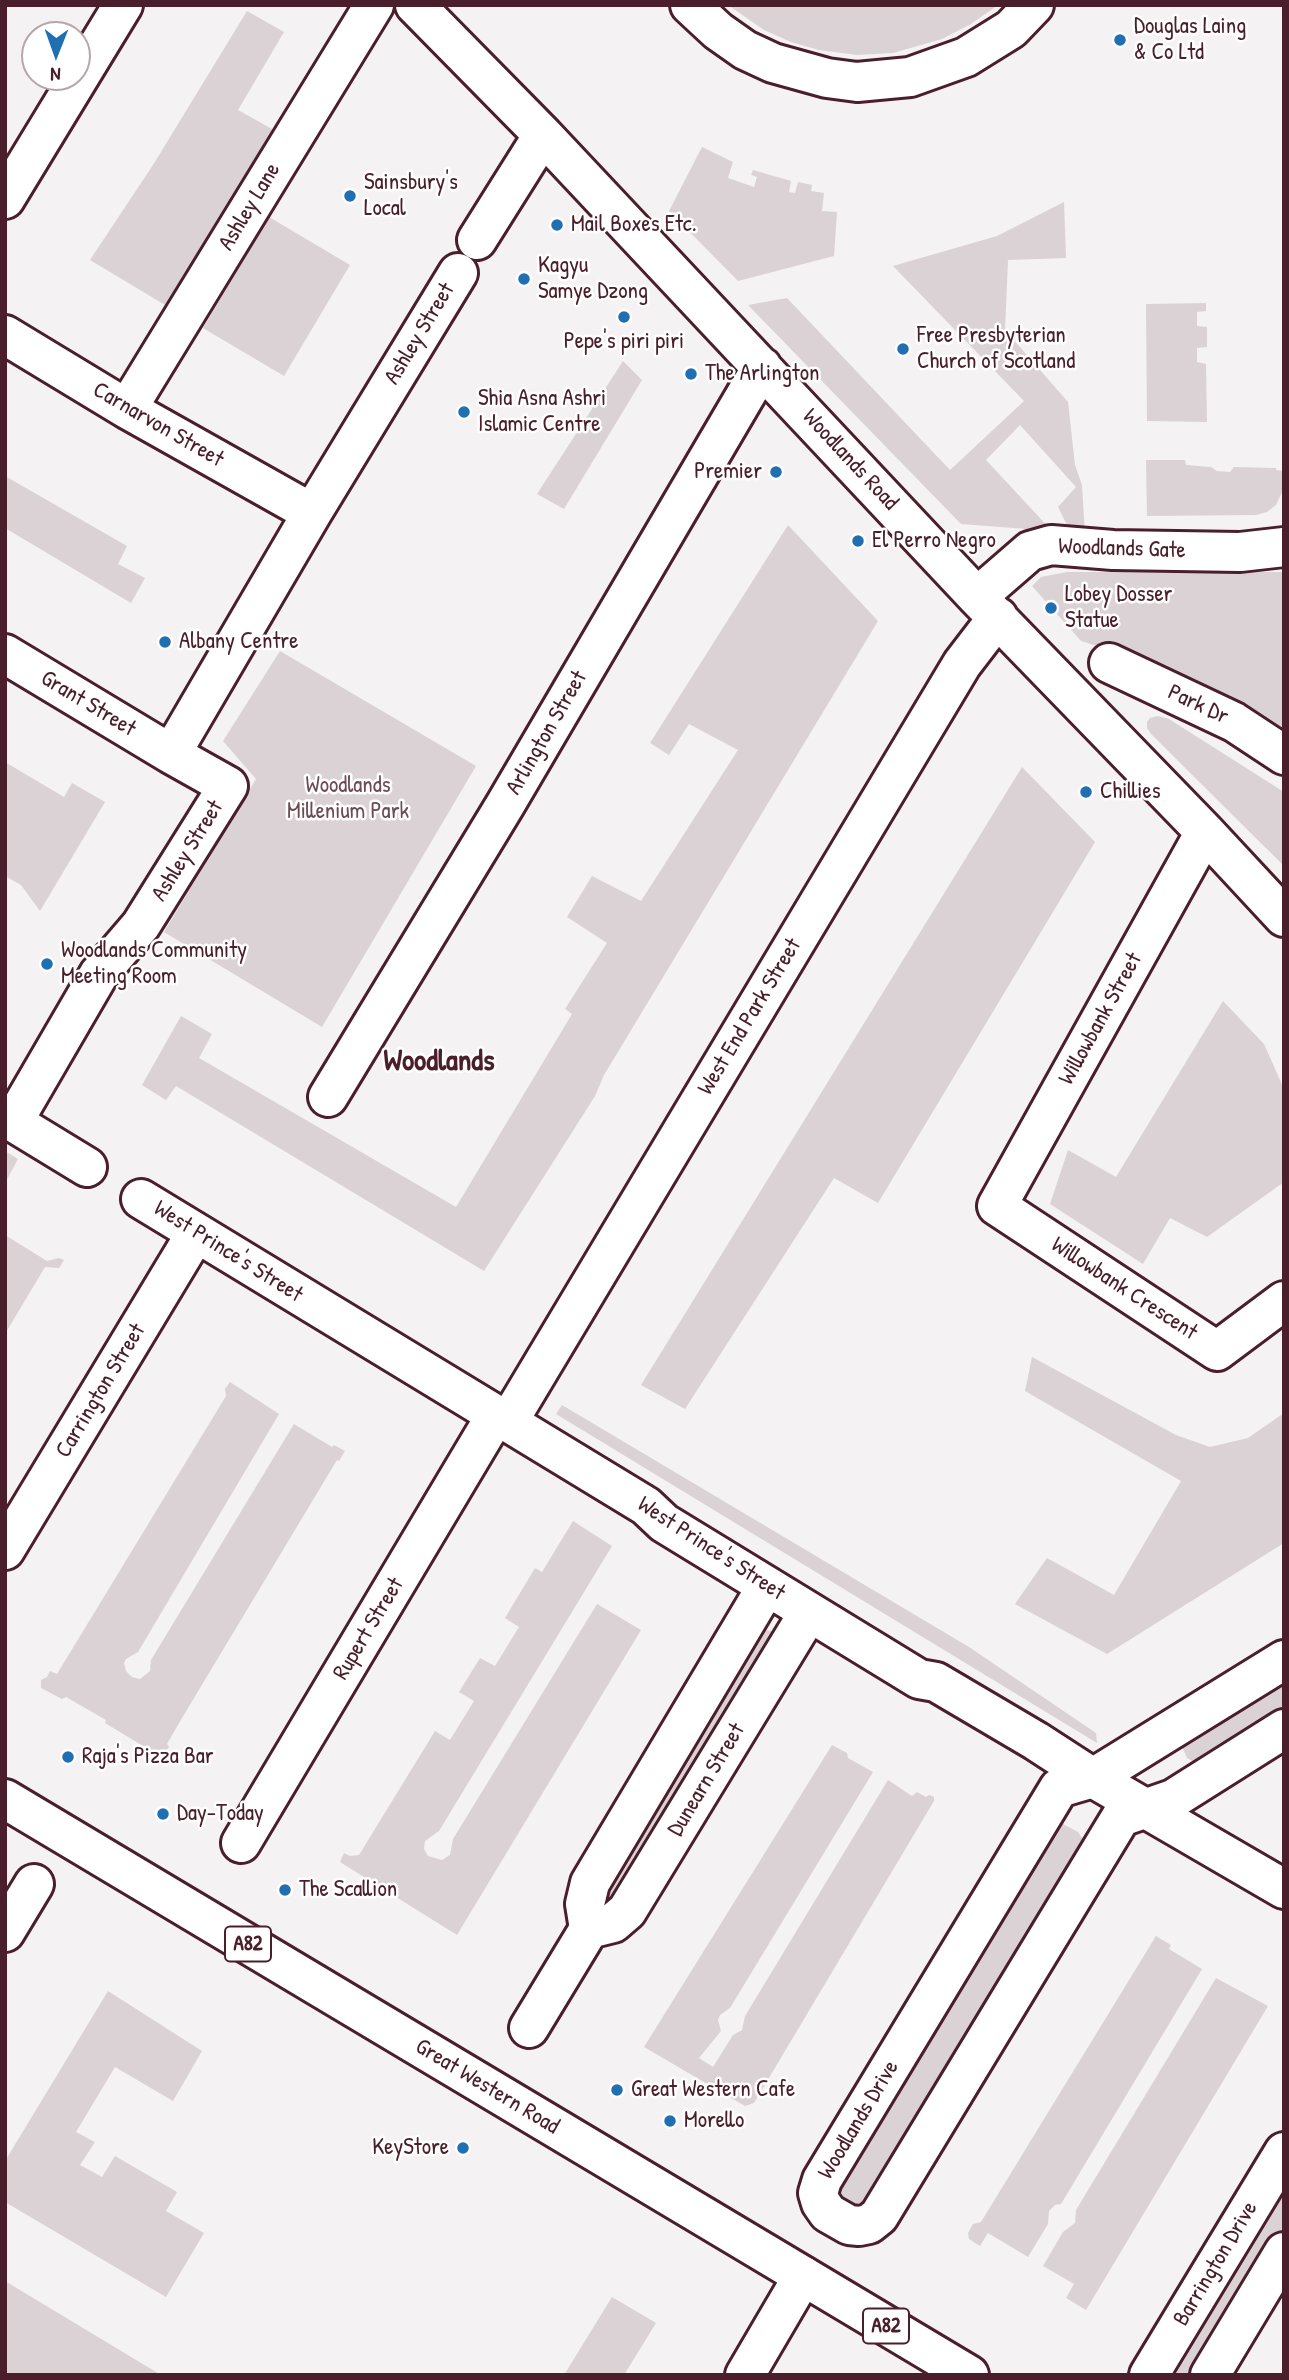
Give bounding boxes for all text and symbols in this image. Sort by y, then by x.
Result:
place label: Douglas Laing & Co Ltd [1134,13,1246,67]
north arrow [21,21,91,91]
marker: Douglas Laing & Co Ltd [1112,32,1128,48]
text: N [50,62,61,88]
street label: Ashley Lane [213,158,287,256]
place label: Sainsbury's Local [364,169,458,223]
marker: Sainsbury's Local [342,188,358,204]
place label: Mail Boxes Etc. [571,211,697,239]
marker: Mail Boxes Etc. [549,217,565,233]
place label: Kagyu Samye Dzong [538,252,648,306]
marker: Kagyu Samye Dzong [516,271,532,287]
street label: Ashley Street [379,278,461,390]
marker: Pepe's piri piri [616,309,632,325]
place label: Free Presbyterian Church of Scotland [917,322,1075,376]
place label: Pepe's piri piri [564,328,684,356]
marker: Free Presbyterian Church of Scotland [895,341,911,357]
place label: The Arlington [705,360,819,388]
marker: The Arlington [683,366,699,382]
street label: Carnarvon Street [88,376,228,474]
place label: Shia Asna Ashri Islamic Centre [478,385,606,439]
marker: Shia Asna Ashri Islamic Centre [456,404,472,420]
street label: Woodlands Road [796,404,904,516]
place label: Premier [694,458,762,486]
marker: Premier [768,464,784,480]
place label: El Perro Negro [872,527,996,555]
marker: El Perro Negro [850,533,866,549]
street label: Woodlands Gate [1058,533,1186,565]
place label: Lobey Dosser Statue [1065,581,1172,635]
marker: Lobey Dosser Statue [1043,600,1059,616]
place label: Albany Centre [179,628,298,656]
marker: Albany Centre [157,634,173,650]
street label: Grant Street [35,665,141,743]
street label: Arlington Street [500,666,594,800]
street label: Park Dr [1163,679,1233,731]
park label: Woodlands Millenium Park [287,772,409,826]
place label: Chillies [1100,778,1160,806]
marker: Chillies [1078,784,1094,800]
street label: Ashley Street [146,796,230,906]
street label: West End Park Street [692,934,808,1100]
place label: Woodlands Community Meeting Room [61,937,247,991]
street label: Willowbank Street [1053,948,1149,1090]
marker: Woodlands Community Meeting Room [39,956,55,972]
district label: Woodlands [384,1044,494,1080]
street label: West Prince's Street [148,1195,308,1309]
street label: Willowbank Crescent [1046,1231,1202,1347]
street label: Carrington Street [50,1319,152,1463]
street label: West Prince's Street [632,1491,790,1607]
street label: Rupert Street [328,1573,410,1685]
street label: Dunearn Street [663,1719,751,1841]
place label: Raja's Pizza Bar [82,1743,214,1771]
marker: Raja's Pizza Bar [60,1749,76,1765]
place label: Day-Today [177,1800,264,1828]
marker: Day-Today [155,1806,171,1822]
place label: The Scallion [299,1876,397,1904]
marker: The Scallion [277,1882,293,1898]
road number: A82 [225,1926,271,1962]
street label: Great Western Road [410,2033,564,2141]
street label: Woodlands Drive [813,2056,905,2184]
place label: Great Western Cafe [631,2076,795,2104]
marker: Great Western Cafe [609,2082,625,2098]
place label: Morello [684,2107,744,2135]
marker: Morello [662,2113,678,2129]
place label: KeyStore [372,2134,449,2162]
marker: KeyStore [455,2140,471,2156]
street label: Barrington Drive [1168,2197,1264,2331]
road number: A82 [863,2308,909,2344]

